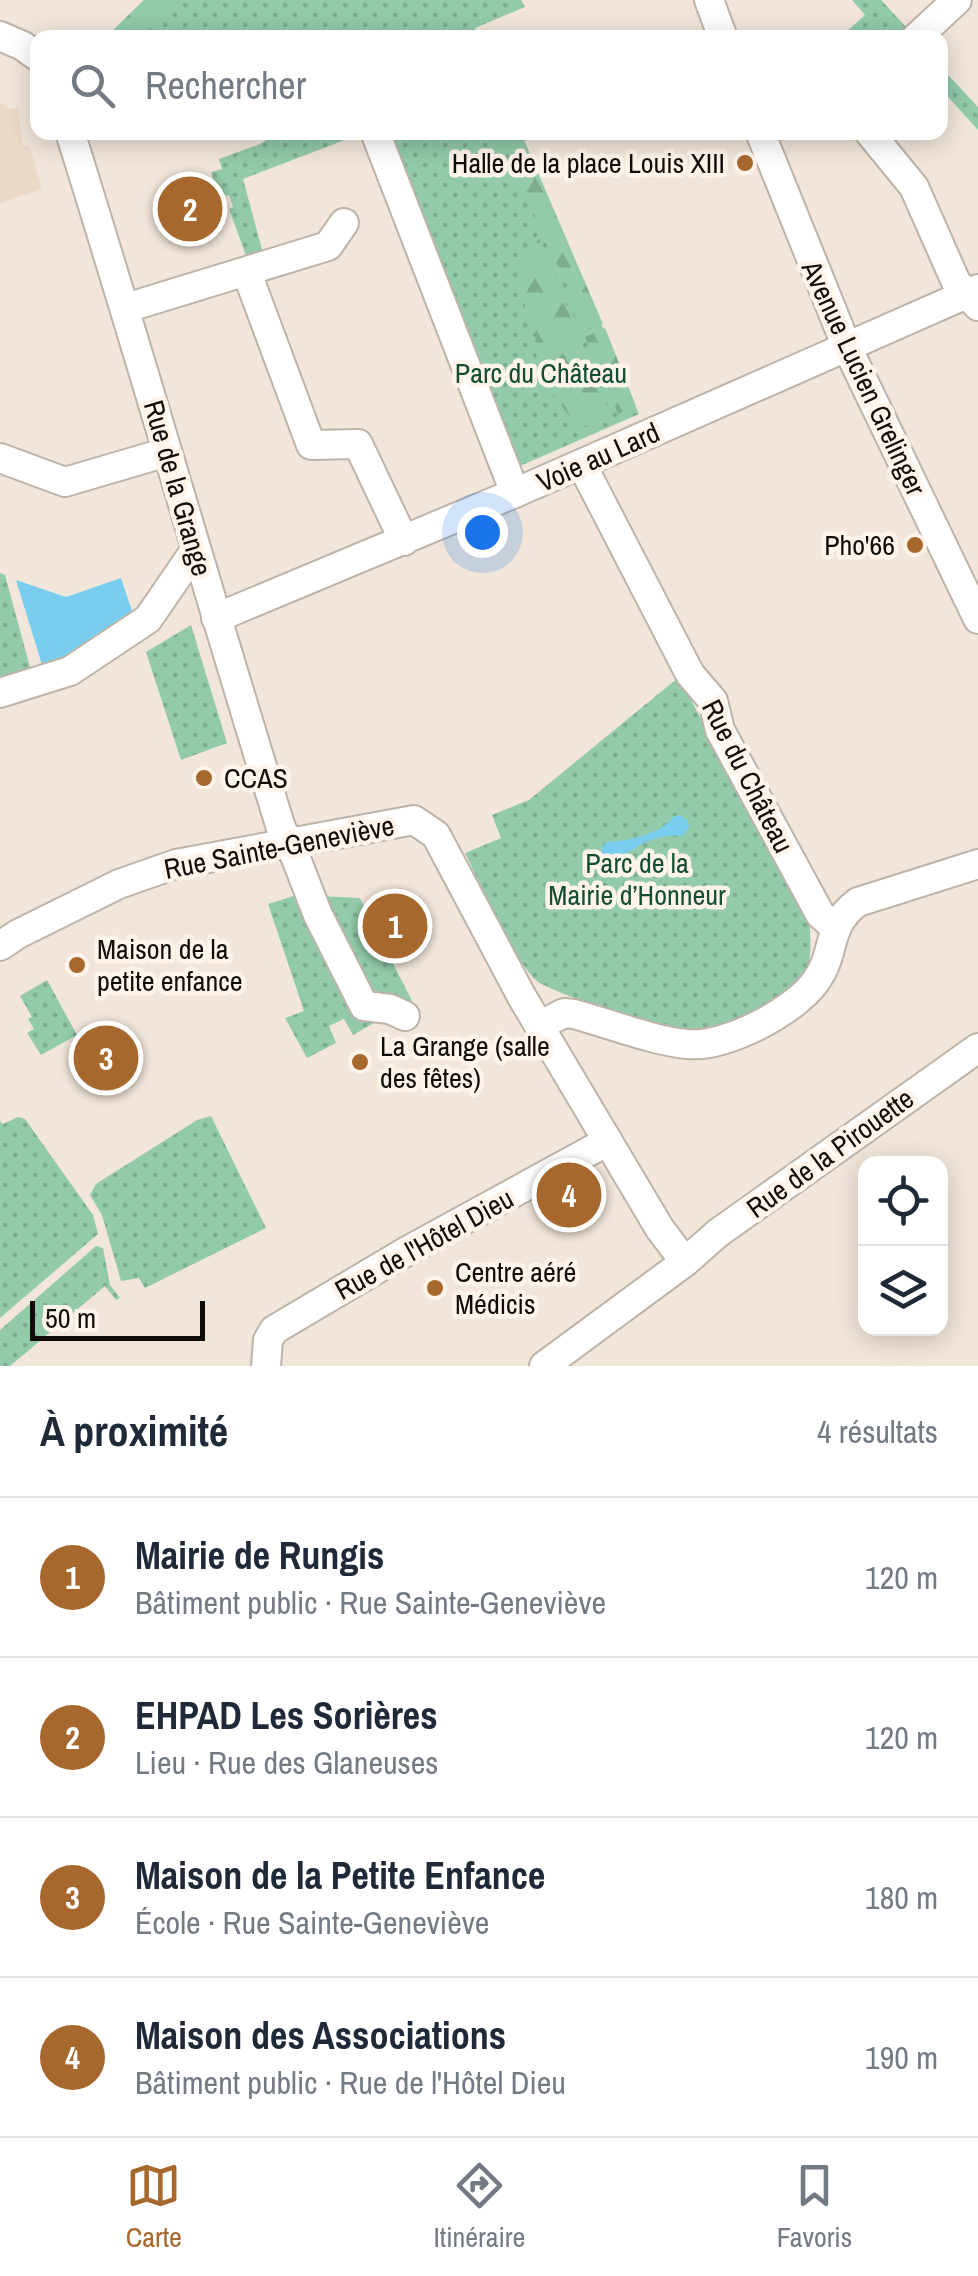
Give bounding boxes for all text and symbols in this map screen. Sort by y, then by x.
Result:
search box [30,30,948,140]
icon: search [65,58,120,113]
text: Rechercher [145,60,306,111]
place label: Halle de la place Louis XIII [452,144,725,182]
marker: Halle de la place Louis XIII [734,152,756,174]
pin: 2 [158,172,222,246]
street label: Avenue Lucien Grelinger [792,254,935,502]
park label: Parc du Château [455,354,627,392]
street label: Rue de la Grange [135,396,221,580]
street label: Voie au Lard [531,413,665,501]
your location [457,507,508,558]
place label: Pho'66 [824,526,895,564]
marker: Pho'66 [904,534,926,556]
street label: Rue du Château [693,693,803,859]
place label: CCAS [224,759,288,797]
marker: CCAS [193,767,215,789]
street label: Rue Sainte-Geneviève [161,806,397,888]
park label: Parc de la Mairie d’Honneur [548,844,726,914]
pin: 1 [362,888,428,964]
place label: Maison de la petite enfance [97,930,243,1000]
marker: Maison de la petite enfance [66,954,88,976]
pin: 3 [74,1020,138,1096]
place label: La Grange (salle des fêtes) [380,1027,550,1097]
marker: La Grange (salle des fêtes) [349,1051,371,1073]
street label: Rue de la Pirouette [739,1079,921,1227]
map controls [858,1156,948,1336]
button: locate [858,1156,948,1246]
pin: 4 [536,1158,602,1232]
street label: Rue de l'Hôtel Dieu [328,1179,520,1309]
button: layers [858,1246,948,1336]
place label: Centre aéré Médicis [455,1253,576,1323]
marker: Centre aéré Médicis [424,1277,446,1299]
scale bar [30,1296,205,1340]
text: 50 m [45,1299,96,1337]
text: À proximité [40,1403,228,1459]
text: 4 résultats [817,1410,938,1453]
text: Mairie de Rungis [135,1530,384,1581]
text: 1 [65,1556,80,1599]
text: 120 m [865,1556,938,1599]
text: Bâtiment public · Rue Sainte-Geneviève [135,1581,606,1624]
text: EHPAD Les Sorières [135,1690,438,1741]
text: 2 [65,1716,80,1759]
text: 120 m [865,1716,938,1759]
text: Lieu · Rue des Glaneuses [135,1741,438,1784]
text: Maison de la Petite Enfance [135,1850,545,1901]
text: 3 [65,1876,80,1919]
text: 180 m [865,1876,938,1919]
text: École · Rue Sainte-Geneviève [135,1901,489,1944]
text: Maison des Associations [135,2010,506,2061]
text: 4 [65,2036,80,2079]
text: 190 m [865,2036,938,2079]
text: Bâtiment public · Rue de l'Hôtel Dieu [135,2061,566,2104]
tab: Carte [126,2158,182,2256]
tab: Itinéraire [433,2158,525,2256]
tab: Favoris [777,2158,852,2256]

